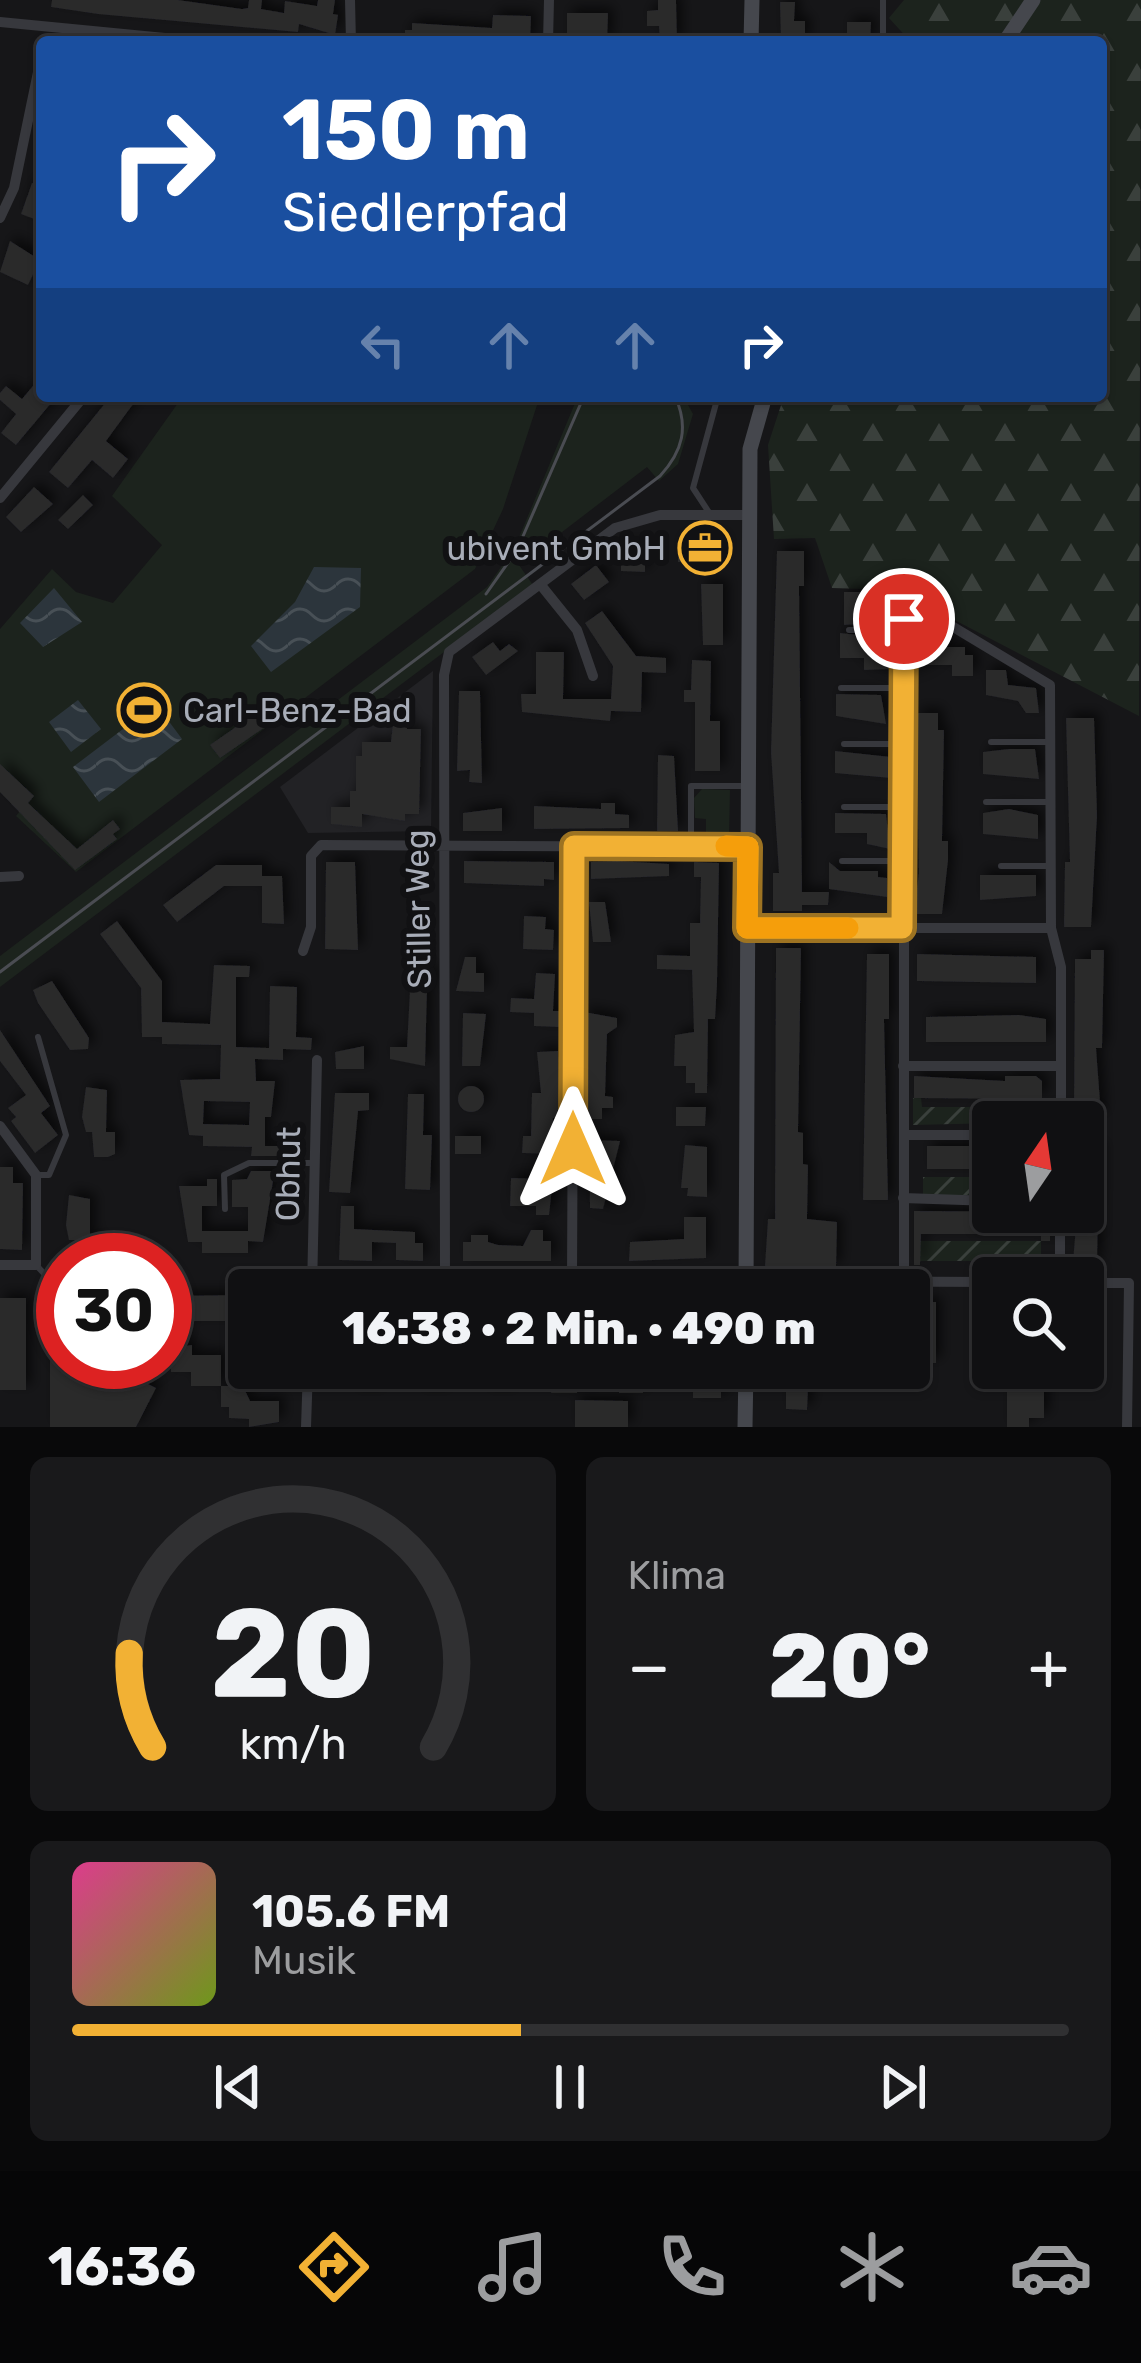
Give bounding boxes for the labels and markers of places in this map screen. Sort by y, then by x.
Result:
office icon: ubivent GmbH [677,520,733,576]
place label: ubivent GmbH [447,529,666,568]
pin [853,568,955,670]
sports icon: Carl-Benz-Bad [116,682,172,738]
place label: Carl-Benz-Bad [183,691,412,730]

